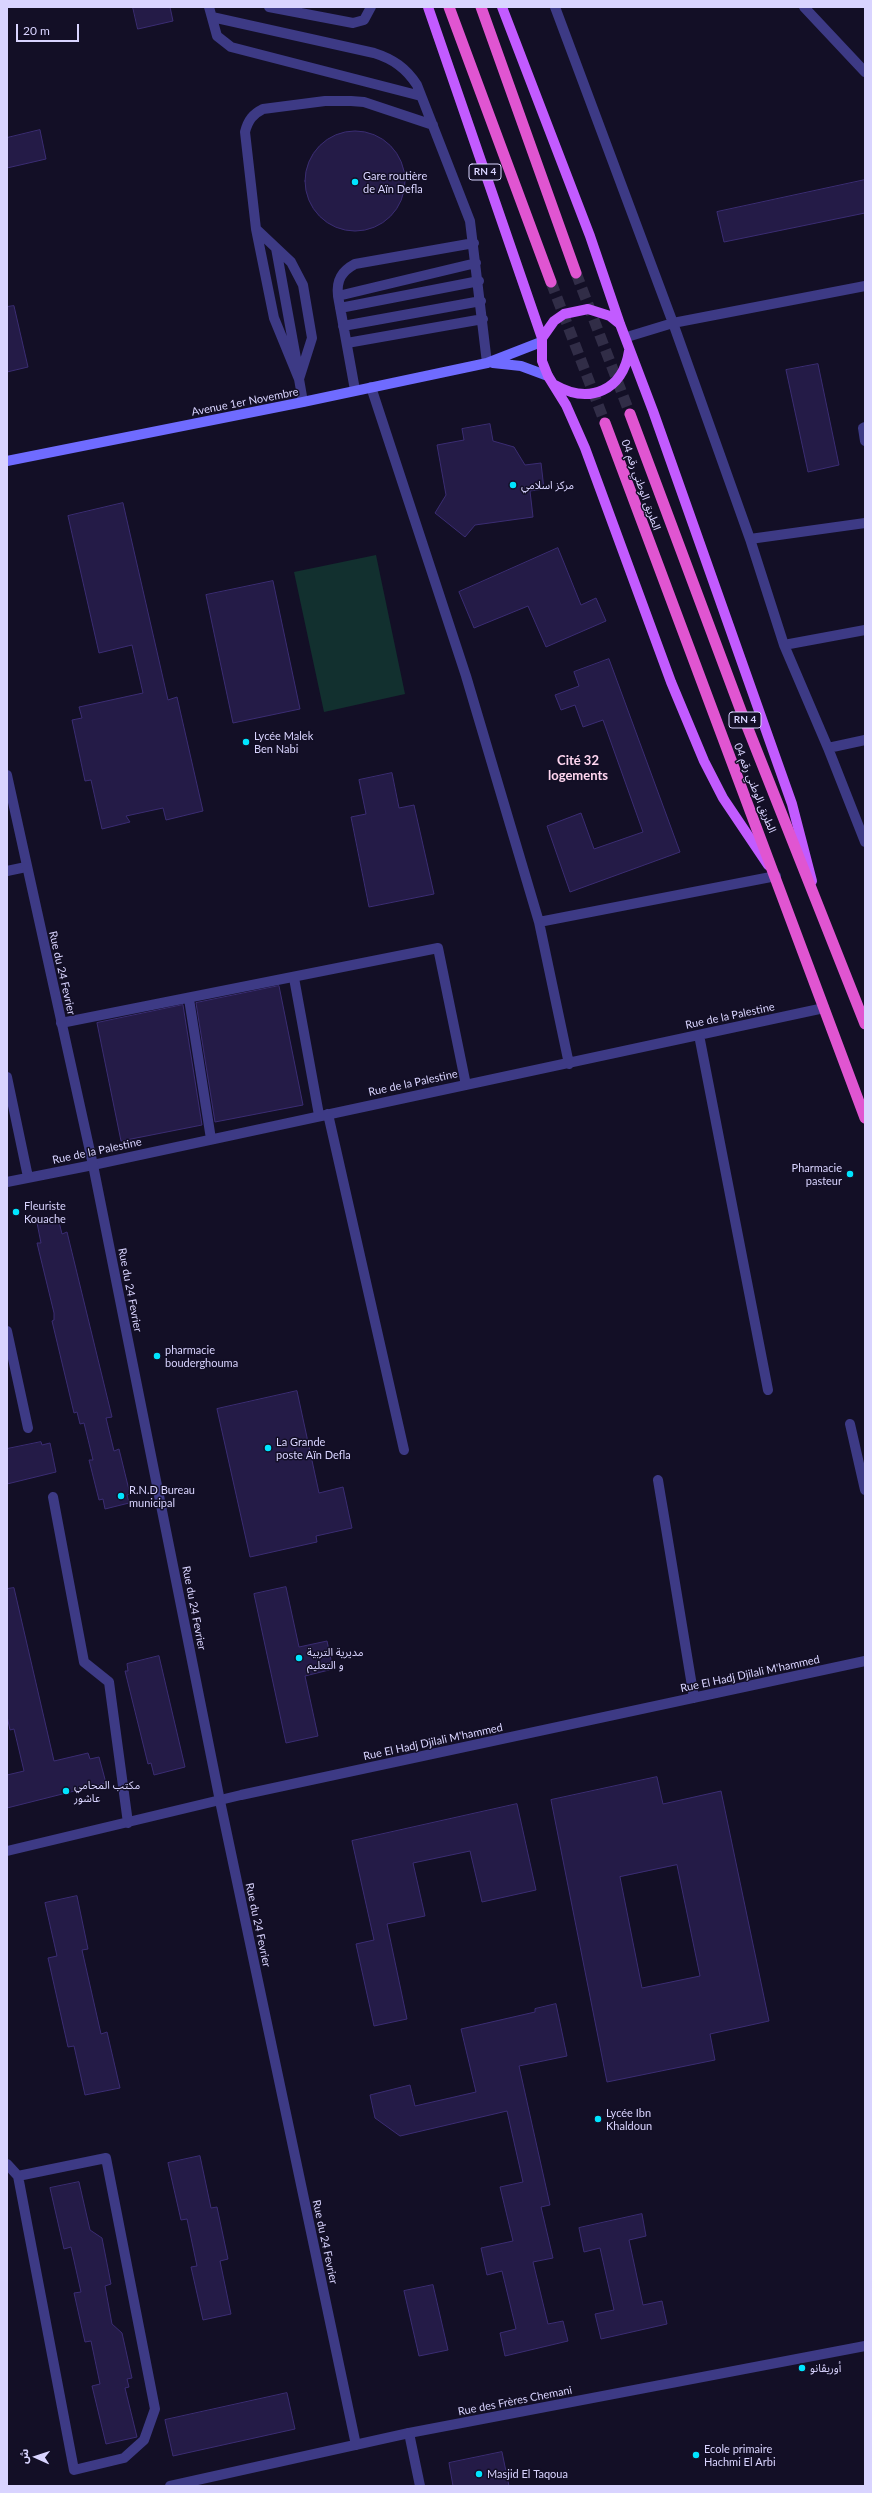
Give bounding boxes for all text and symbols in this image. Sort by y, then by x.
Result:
scale bar [18,16,81,42]
text: 20 m [23,23,50,38]
road number: RN 4 [469,164,501,180]
place label: Gare routière de Aïn Defla [363,169,427,195]
marker: Gare routière de Aïn Defla [350,177,360,187]
street label: Avenue 1er Novembre [190,385,300,419]
street label: الطريق الوطني رقم 04 [618,438,664,532]
place label: مركز اسلامي [521,478,574,492]
marker: مركز اسلامي [508,480,518,490]
road number: RN 4 [729,712,761,728]
place label: Lycée Malek Ben Nabi [254,729,313,755]
marker: Lycée Malek Ben Nabi [241,737,251,747]
street label: الطريق الوطني رقم 04 [731,741,779,835]
district label: Cité 32 logements [548,753,608,784]
street label: Rue du 24 Fevrier [46,930,78,1016]
street label: Rue de la Palestine [684,1000,776,1032]
street label: Rue de la Palestine [367,1067,459,1099]
street label: Rue de la Palestine [51,1135,143,1167]
place label: Pharmacie pasteur [792,1161,842,1187]
marker: Pharmacie pasteur [845,1169,855,1179]
place label: Fleuriste Kouache [24,1199,66,1225]
marker: Fleuriste Kouache [11,1207,21,1217]
street label: Rue du 24 Fevrier [115,1247,145,1333]
place label: pharmacie bouderghouma [165,1343,238,1369]
marker: pharmacie bouderghouma [152,1351,162,1361]
place label: La Grande poste Aïn Defla [276,1435,351,1461]
marker: La Grande poste Aïn Defla [263,1443,273,1453]
place label: R.N.D Bureau municipal [129,1483,195,1509]
marker: R.N.D Bureau municipal [116,1491,126,1501]
street label: Rue du 24 Fevrier [179,1565,209,1651]
place label: مديرية التربية و التعليم [307,1645,363,1671]
marker: مديرية التربية و التعليم [294,1653,304,1663]
street label: Rue El Hadj Djilali M'hammed [679,1653,821,1695]
street label: Rue El Hadj Djilali M'hammed [362,1721,504,1763]
place label: مكتب المحامي عاشور [74,1778,140,1804]
marker: مكتب المحامي عاشور [61,1786,71,1796]
street label: Rue du 24 Fevrier [243,1882,273,1968]
place label: Lycée Ibn Khaldoun [606,2106,652,2132]
marker: Lycée Ibn Khaldoun [593,2114,603,2124]
street label: Rue du 24 Fevrier [310,2199,340,2285]
place label: أوريڨانو [810,2361,841,2375]
marker: أوريڨانو [797,2363,807,2373]
street label: Rue des Frères Chemani [457,2383,573,2419]
north arrow [16,2437,56,2477]
place label: Ecole primaire Hachmi El Arbi [704,2442,776,2468]
text: ش [17,2448,30,2464]
marker: Ecole primaire Hachmi El Arbi [691,2450,701,2460]
place label: Masjid El Taqoua [487,2467,568,2481]
marker: Masjid El Taqoua [474,2469,484,2479]

